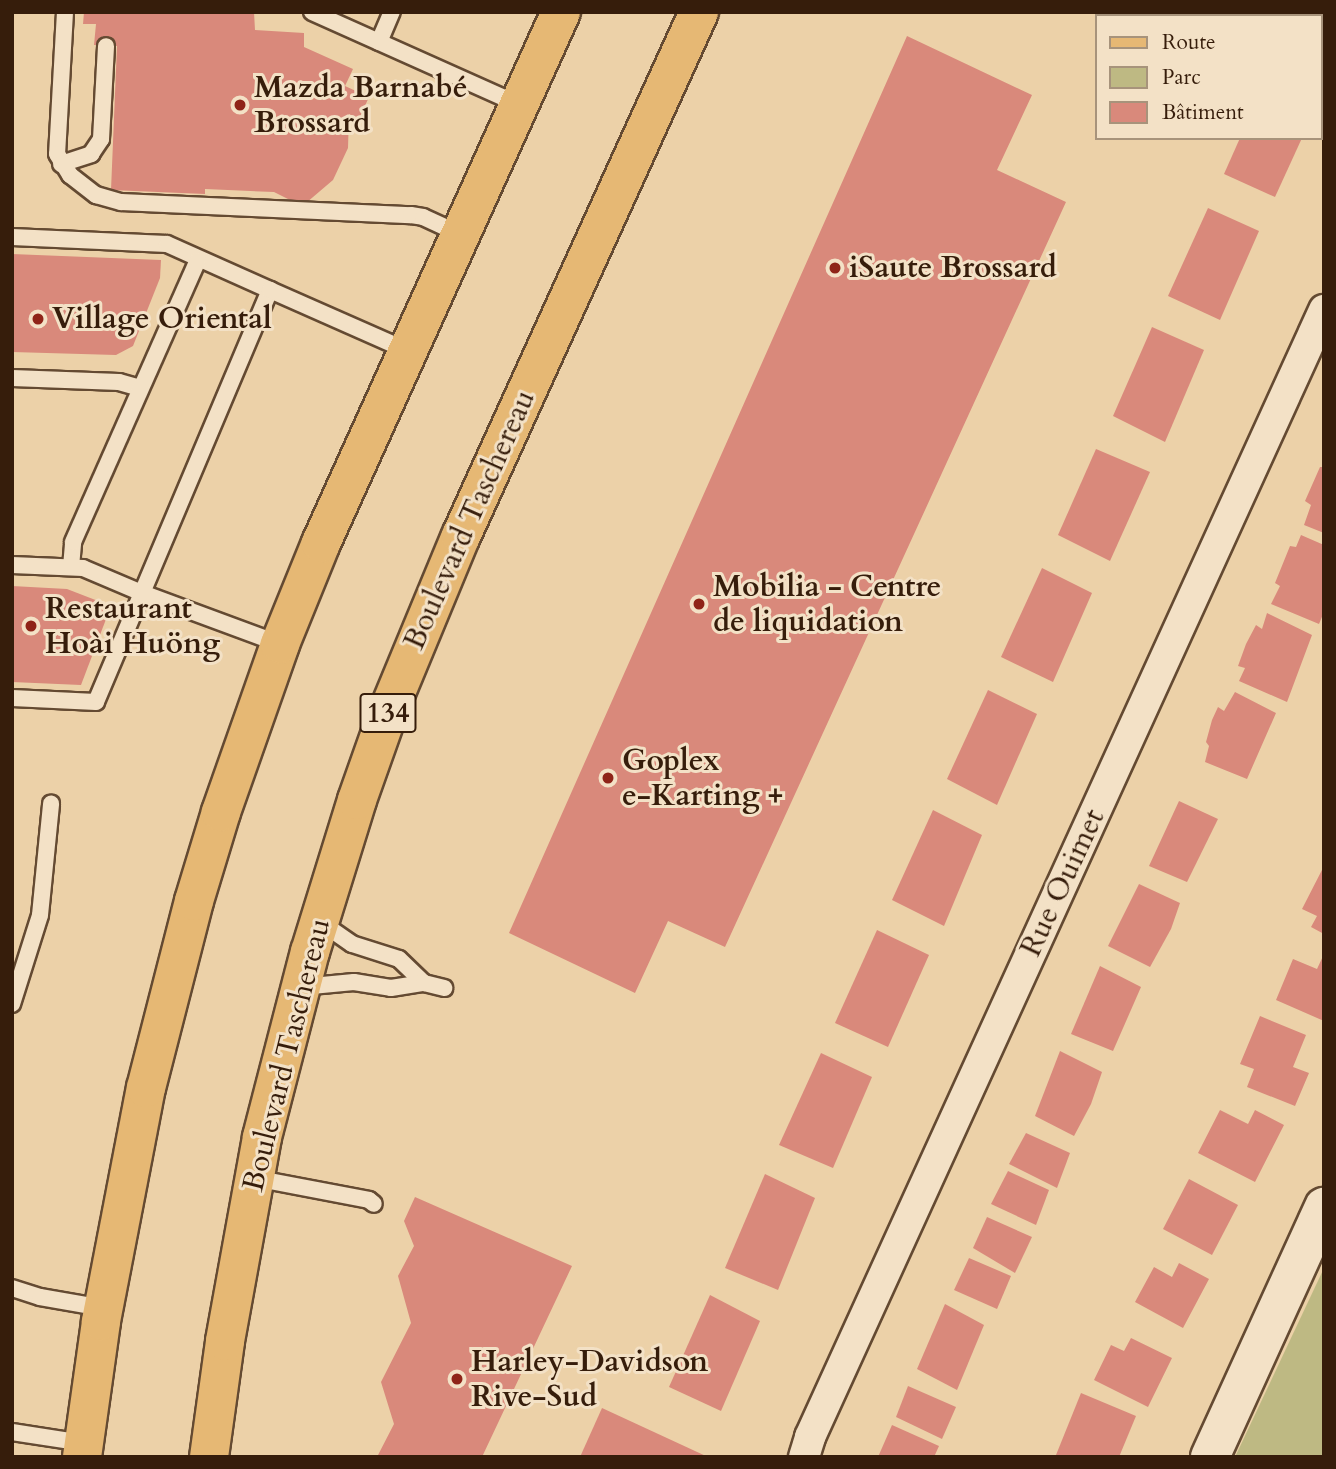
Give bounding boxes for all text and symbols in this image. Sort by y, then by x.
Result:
legend [1094,14,1322,140]
text: Route [1162,28,1216,57]
text: Parc [1162,63,1201,92]
place label: Mazda Barnabé Brossard [254,70,468,140]
marker: Mazda Barnabé Brossard [232,97,248,113]
text: Bâtiment [1162,98,1244,127]
place label: iSaute Brossard [849,250,1057,286]
marker: iSaute Brossard [827,260,843,276]
place label: Village Oriental [52,301,272,337]
marker: Village Oriental [30,311,46,327]
street label: Boulevard Taschereau [397,385,543,655]
place label: Mobilia - Centre de liquidation [713,569,941,640]
place label: Restaurant Hoài Huöng [45,591,220,662]
marker: Mobilia - Centre de liquidation [691,596,707,612]
marker: Restaurant Hoài Huöng [23,618,39,634]
road number: 134 [358,688,418,738]
place label: Goplex e-Karting + [622,743,783,814]
marker: Goplex e-Karting + [600,770,616,786]
street label: Rue Ouimet [1013,804,1113,962]
street label: Boulevard Taschereau [236,915,338,1195]
place label: Harley-Davidson Rive-Sud [471,1344,708,1414]
marker: Harley-Davidson Rive-Sud [449,1371,465,1387]

